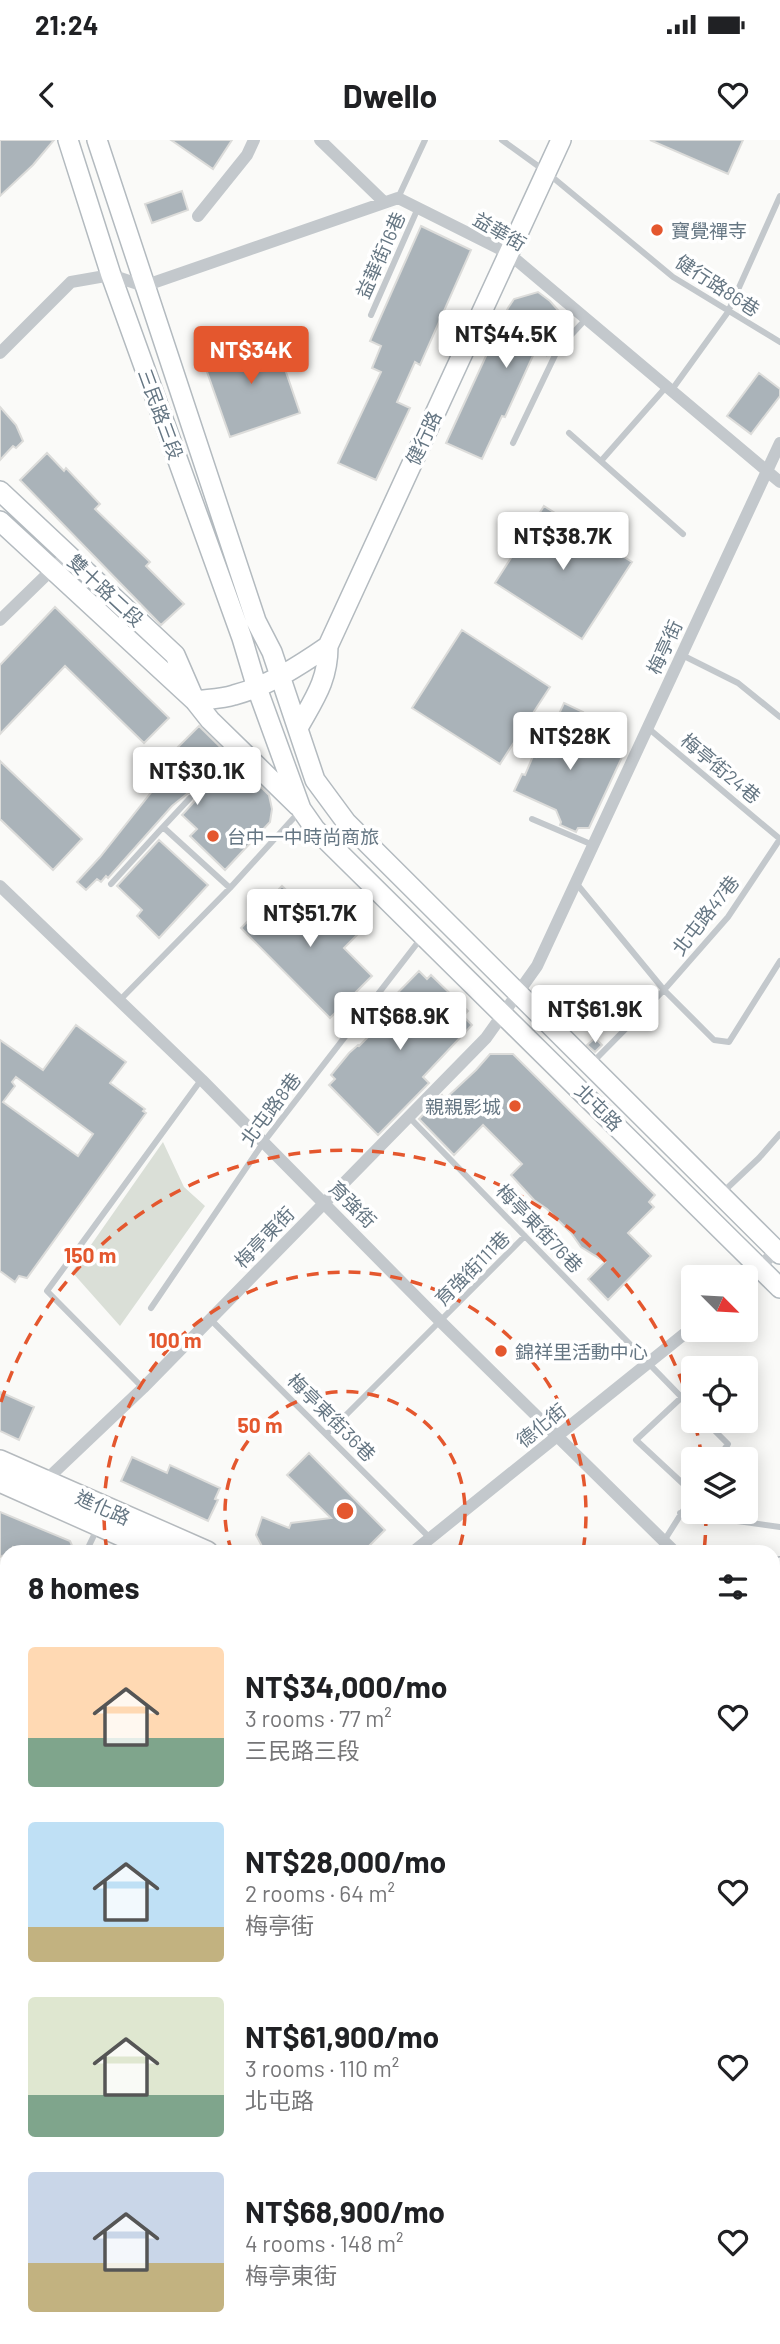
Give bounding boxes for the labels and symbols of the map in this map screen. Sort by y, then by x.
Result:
street label: 益華街 [470,207,530,255]
street label: 益華街16巷 [351,208,409,302]
place label: 寶覺禪寺 [671,219,747,242]
marker: 寶覺禪寺 [649,222,665,238]
street label: 健行路86巷 [672,249,764,321]
pin: NT$44.5K [434,310,578,370]
pin: NT$34K [194,327,308,386]
street label: 三民路三段 [134,365,188,463]
street label: 健行路 [401,407,445,469]
pin: NT$38.7K [491,512,635,572]
street label: 雙十路二段 [63,549,149,631]
street label: 梅亭街 [642,616,686,678]
pin: NT$28K [513,712,627,772]
street label: 梅亭街24巷 [677,728,765,808]
pin: NT$30.1K [125,748,269,807]
place label: 台中一中時尚商旅 [227,825,379,848]
marker: 台中一中時尚商旅 [205,828,221,844]
street label: 北屯路47巷 [667,871,743,959]
pin: NT$51.7K [238,890,382,949]
pin: NT$61.9K [523,986,667,1045]
pin: NT$68.9K [328,992,472,1052]
street label: 北屯路8巷 [235,1068,305,1150]
street label: 北屯路 [571,1079,627,1135]
place label: 親親影城 [425,1095,501,1118]
marker: 親親影城 [507,1098,523,1114]
street label: 育強街 [325,1176,381,1232]
street label: 梅亭東街76巷 [492,1179,588,1277]
street label: 梅亭東街 [229,1202,299,1272]
street label: 育強街111巷 [430,1226,514,1310]
text: 150 m [64,1242,116,1267]
north arrow [681,1265,758,1342]
text: 100 m [148,1327,202,1352]
place label: 錦祥里活動中心 [515,1340,648,1363]
marker: 錦祥里活動中心 [493,1343,509,1359]
street label: 梅亭東街36巷 [283,1368,381,1466]
street label: 德化街 [512,1398,570,1452]
text: 50 m [237,1412,283,1437]
street label: 進化路 [72,1485,134,1529]
centre of rings [333,1499,357,1523]

